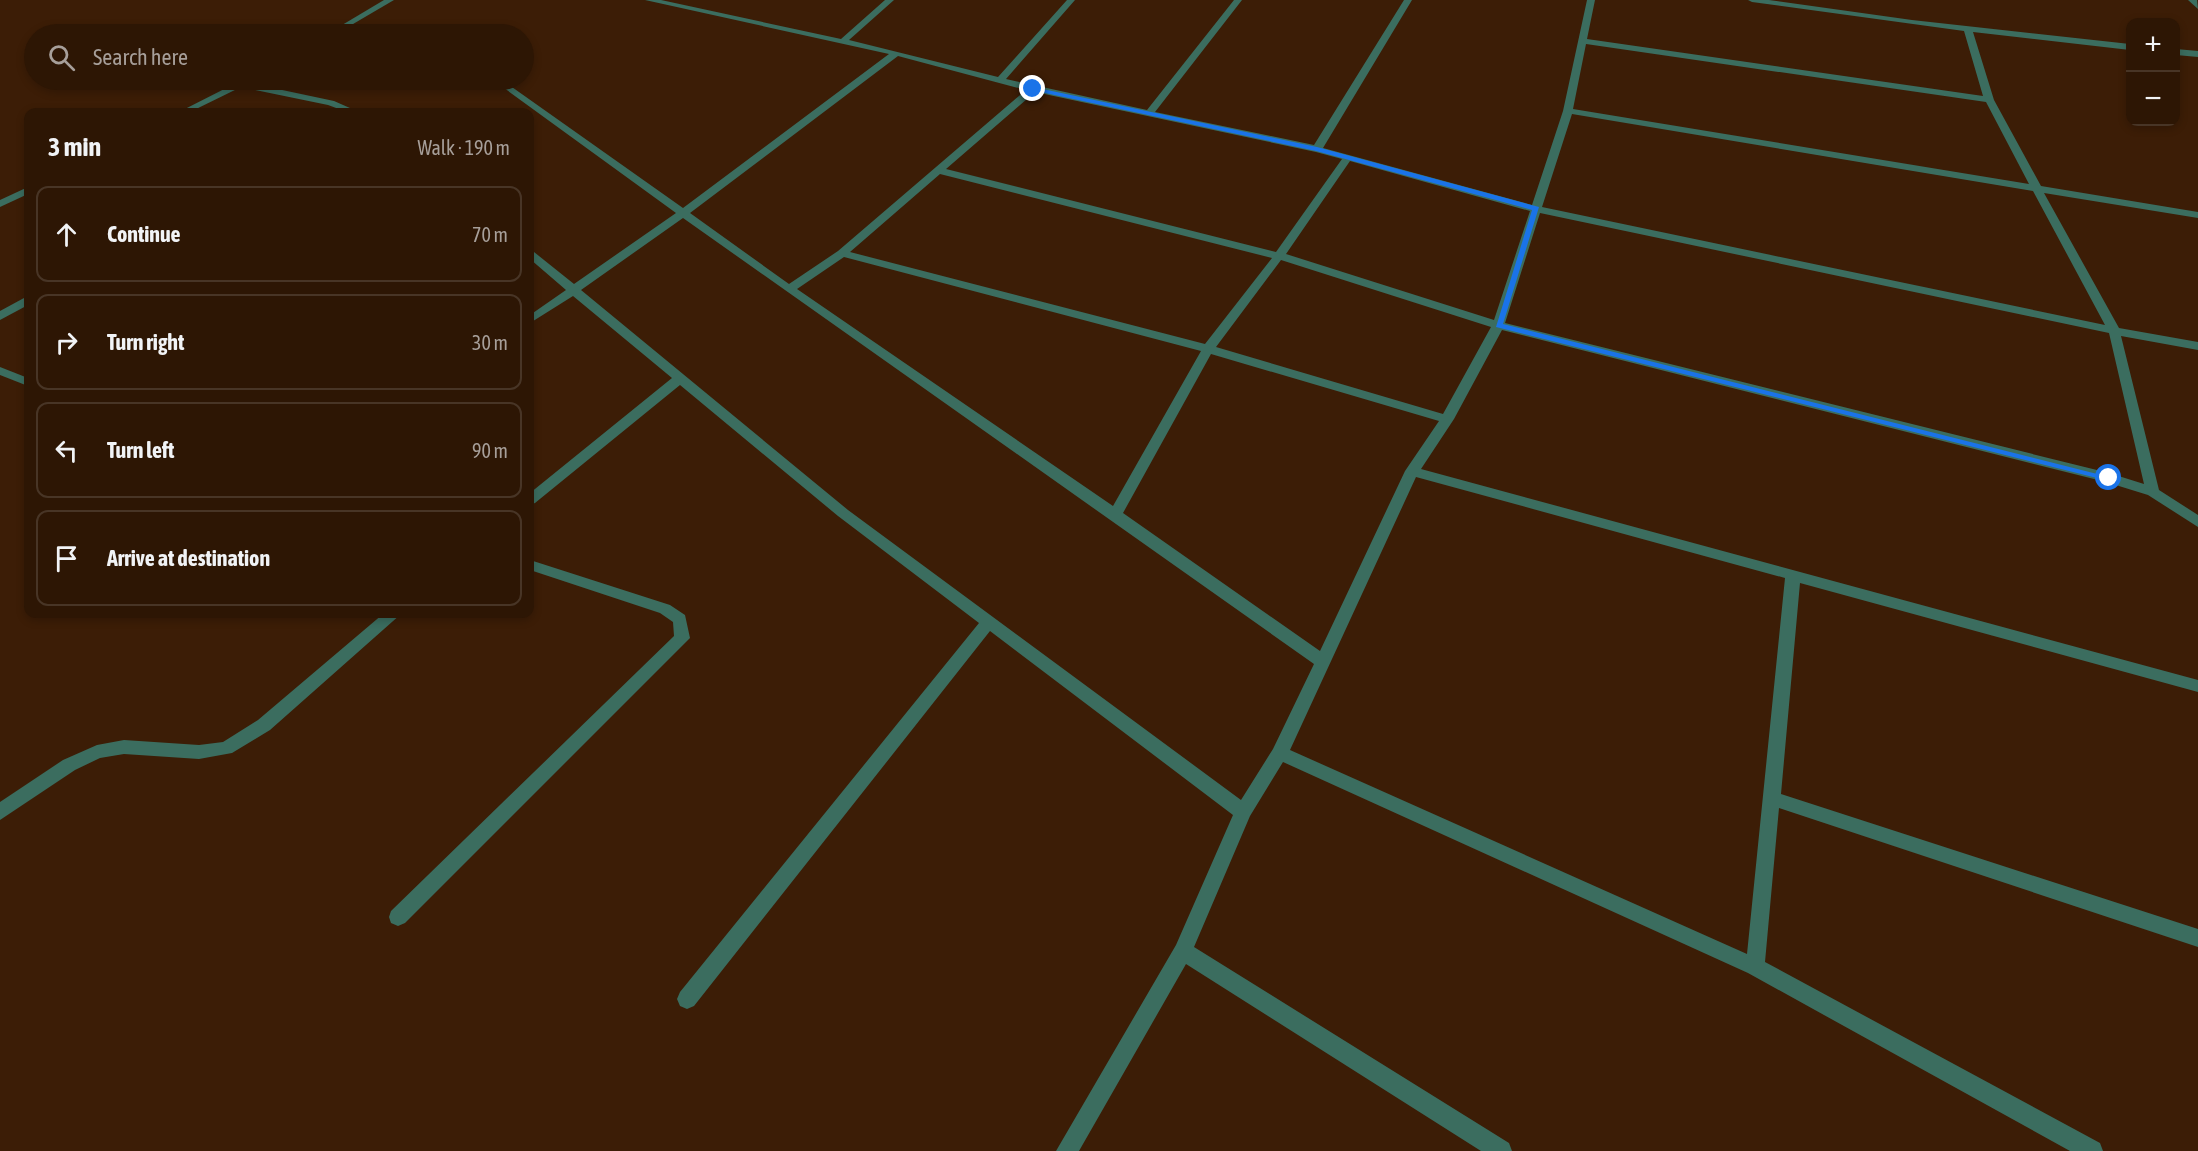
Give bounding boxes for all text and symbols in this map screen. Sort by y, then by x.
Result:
map controls [2126,18,2180,126]
button: + [2126,18,2180,72]
search box [24,24,534,90]
icon: search [45,41,78,74]
text: Search here [93,44,188,70]
button: − [2126,72,2180,126]
route end [1019,75,1045,101]
text: 3 min [48,132,101,162]
text: Walk · 190 m [418,136,510,159]
icon: ahead [50,218,83,251]
text: Continue [107,221,181,247]
text: 70 m [472,223,508,246]
icon: right [50,326,83,359]
text: Turn right [107,329,184,355]
text: 30 m [472,331,508,354]
icon: left [50,434,83,467]
text: Turn left [107,437,174,463]
text: 90 m [472,439,508,462]
route start [2095,464,2121,490]
icon: arrive [50,542,83,575]
text: Arrive at destination [107,545,270,571]

